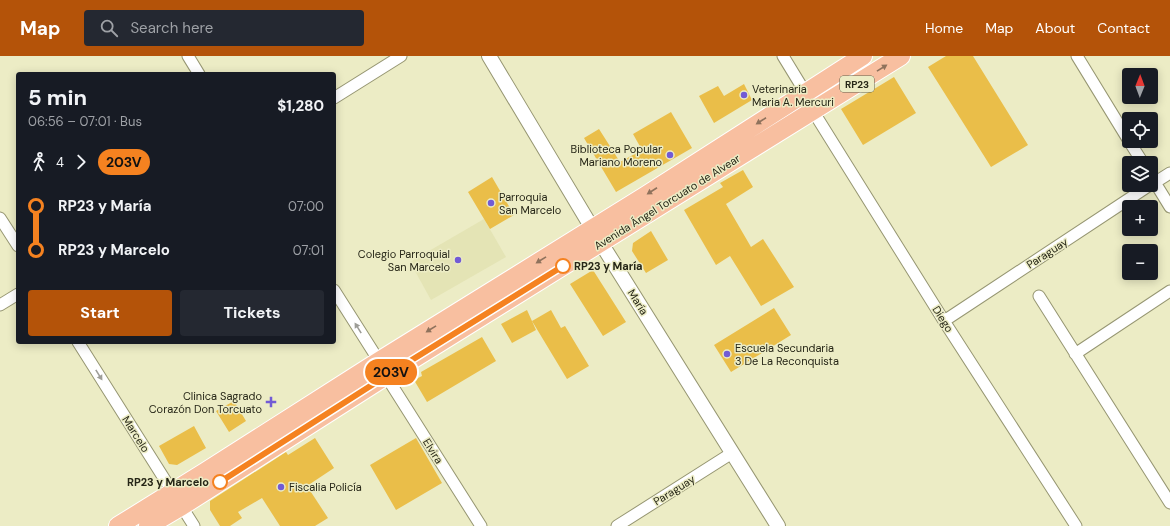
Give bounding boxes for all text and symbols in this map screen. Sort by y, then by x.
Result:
search box [84,10,364,46]
text: Map [20,16,60,41]
icon: search [98,17,120,39]
text: Search here [130,18,213,38]
text: Home [925,19,963,37]
text: Map [985,19,1013,37]
text: About [1035,19,1075,37]
text: Contact [1097,19,1150,37]
one-way arrow [877,64,887,72]
north arrow [1122,68,1158,104]
map controls [1122,68,1158,280]
road number: RP23 [840,76,874,92]
place label: Veterinaria Maria A. Mercuri [752,82,834,109]
text: 5 min [28,83,87,112]
marker: Veterinaria Maria A. Mercuri [739,90,749,100]
text: $1,280 [277,96,324,116]
button: locate [1122,112,1158,148]
text: 06:56 – 07:01 · Bus [28,113,142,130]
one-way arrow [756,117,766,125]
place label: Biblioteca Popular Mariano Moreno [571,142,662,169]
marker: Biblioteca Popular Mariano Moreno [665,150,675,160]
icon: walk [28,151,50,173]
icon: forward [70,151,92,173]
street label: Avenida Ángel Torcuato de Alvear [591,151,743,253]
text: 203V [106,153,142,171]
text: 4 [56,154,64,171]
button: layers [1122,156,1158,192]
one-way arrow [646,188,658,195]
place label: Parroquia San Marcelo [499,190,561,217]
text: RP23 y María [58,196,152,216]
text: 07:00 [288,198,324,215]
marker: Parroquia San Marcelo [486,198,496,208]
button: + [1122,200,1158,236]
street label: Paraguay [1024,234,1070,272]
text: RP23 y Marcelo [58,240,170,260]
text: 07:01 [293,242,324,259]
button: − [1122,244,1158,280]
place label: Colegio Parroquial San Marcelo [358,247,450,274]
marker: Colegio Parroquial San Marcelo [453,255,463,265]
one-way arrow [535,256,547,263]
marker: RP23 y María [555,258,571,274]
place label: RP23 y María [574,259,643,273]
street label: María [625,287,651,317]
button: Start [28,290,172,336]
button: Tickets [180,290,324,336]
street label: Diego [929,303,957,335]
one-way arrow [354,323,362,333]
one-way arrow [425,325,437,332]
place label: Escuela Secundaria 3 De La Reconquista [735,341,839,368]
marker: Escuela Secundaria 3 De La Reconquista [722,349,732,359]
line badge: 203V [363,359,419,385]
text: 203V [373,363,409,381]
one-way arrow [95,370,103,380]
place label: Clinica Sagrado Corazón Don Torcuato [149,389,262,416]
marker: Clinica Sagrado Corazón Don Torcuato [265,396,277,408]
street label: Marcelo [119,413,153,455]
street label: Elvira [420,436,446,466]
street label: Paraguay [651,472,697,508]
marker: RP23 y Marcelo [212,474,228,490]
place label: RP23 y Marcelo [127,475,209,489]
place label: Fiscalia Policía [289,480,362,494]
marker: Fiscalia Policía [276,482,286,492]

